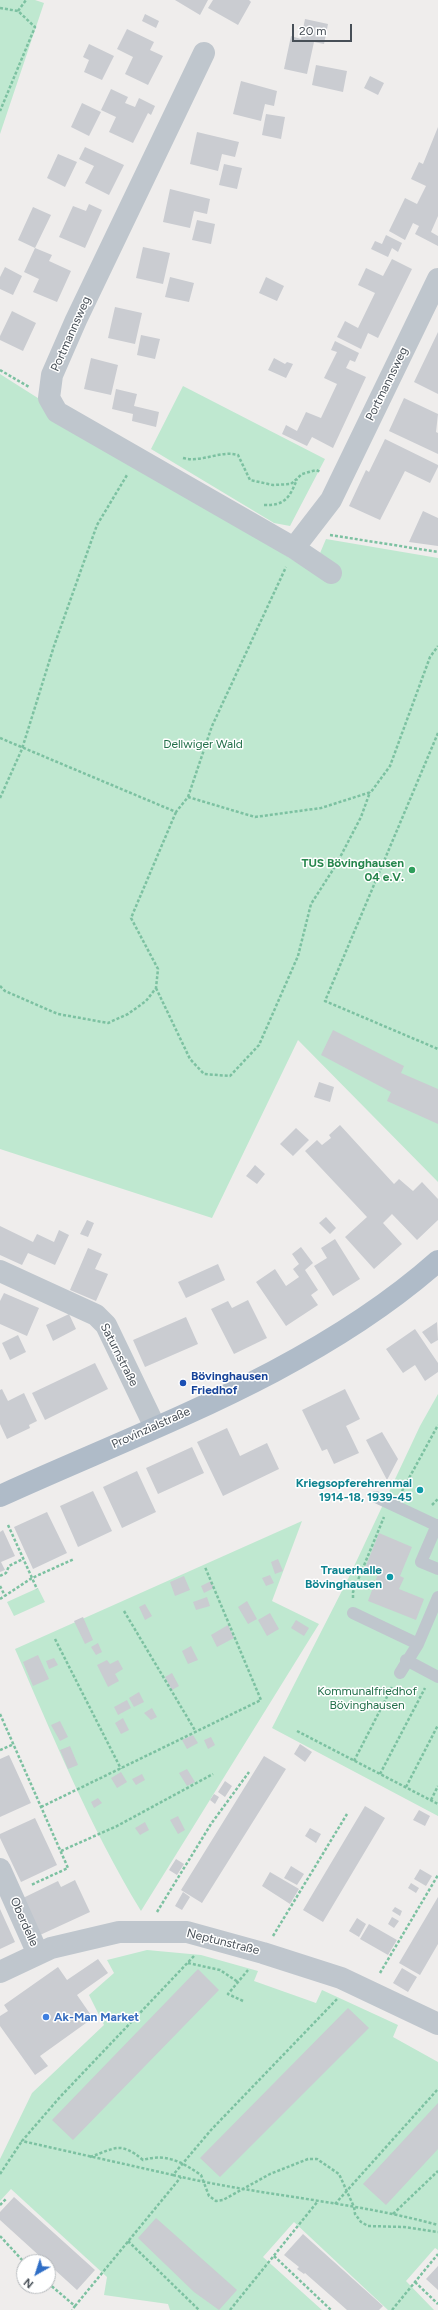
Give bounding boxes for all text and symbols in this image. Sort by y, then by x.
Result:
scale bar [294,16,354,42]
text: 20 m [299,24,327,38]
street label: Portmannsweg [48,294,94,374]
street label: Portmannsweg [363,345,411,423]
park label: Dellwiger Wald [163,737,243,751]
place label: TUS Bövinghausen 04 e.V. [301,856,404,884]
marker: TUS Bövinghausen 04 e.V. [407,865,417,875]
street label: Saturnstraße [97,1321,141,1389]
place label: Bövinghausen Friedhof [191,1369,268,1397]
marker: Bövinghausen Friedhof [178,1378,188,1388]
street label: Provinzialstraße [109,1404,193,1452]
place label: Kriegsopferehrenmal 1914-18, 1939-45 [296,1476,412,1504]
marker: Kriegsopferehrenmal 1914-18, 1939-45 [415,1485,425,1495]
place label: Trauerhalle Bövinghausen [305,1563,382,1591]
marker: Trauerhalle Bövinghausen [385,1572,395,1582]
park label: Kommunalfriedhof Bövinghausen [317,1684,417,1712]
street label: Oberdelle [7,1895,41,1949]
street label: Neptunstraße [185,1926,261,1958]
place label: Ak-Man Market [54,2010,139,2024]
marker: Ak-Man Market [41,2012,51,2022]
north arrow [16,2254,56,2294]
text: N [21,2275,36,2291]

